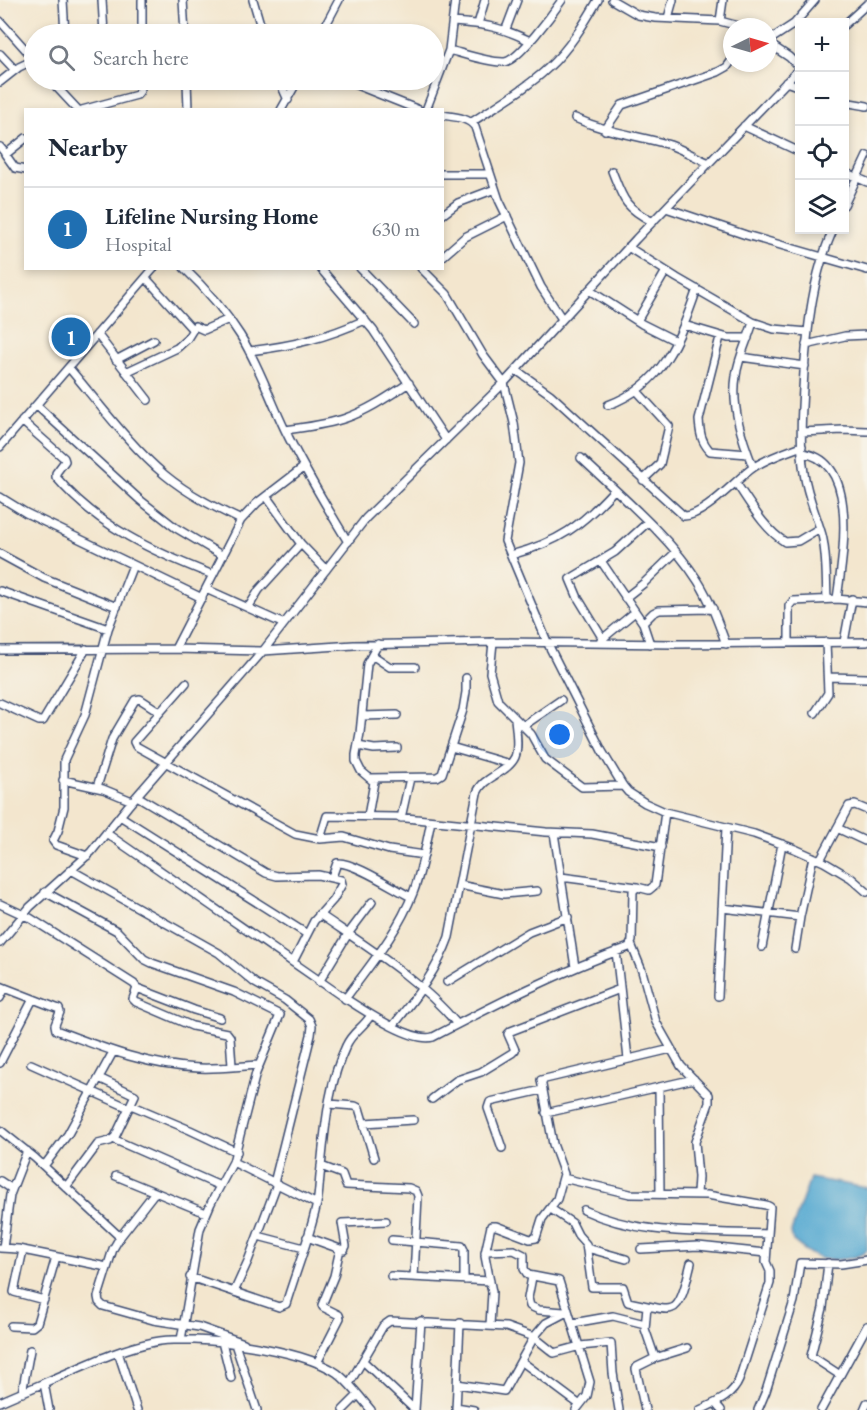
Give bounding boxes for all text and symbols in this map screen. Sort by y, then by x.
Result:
north arrow [723,18,777,72]
map controls [795,18,849,234]
button: + [795,18,849,72]
search box [24,24,444,90]
icon: search [45,41,78,74]
text: Search here [93,43,188,72]
button: − [795,72,849,126]
button: locate [795,126,849,180]
text: Nearby [48,130,128,164]
button: layers [795,180,849,234]
text: Lifeline Nursing Home [105,202,318,231]
text: 1 [62,216,73,242]
text: 630 m [372,216,420,242]
text: Hospital [105,231,172,257]
pin: 1 [52,314,90,360]
your location [545,720,574,749]

